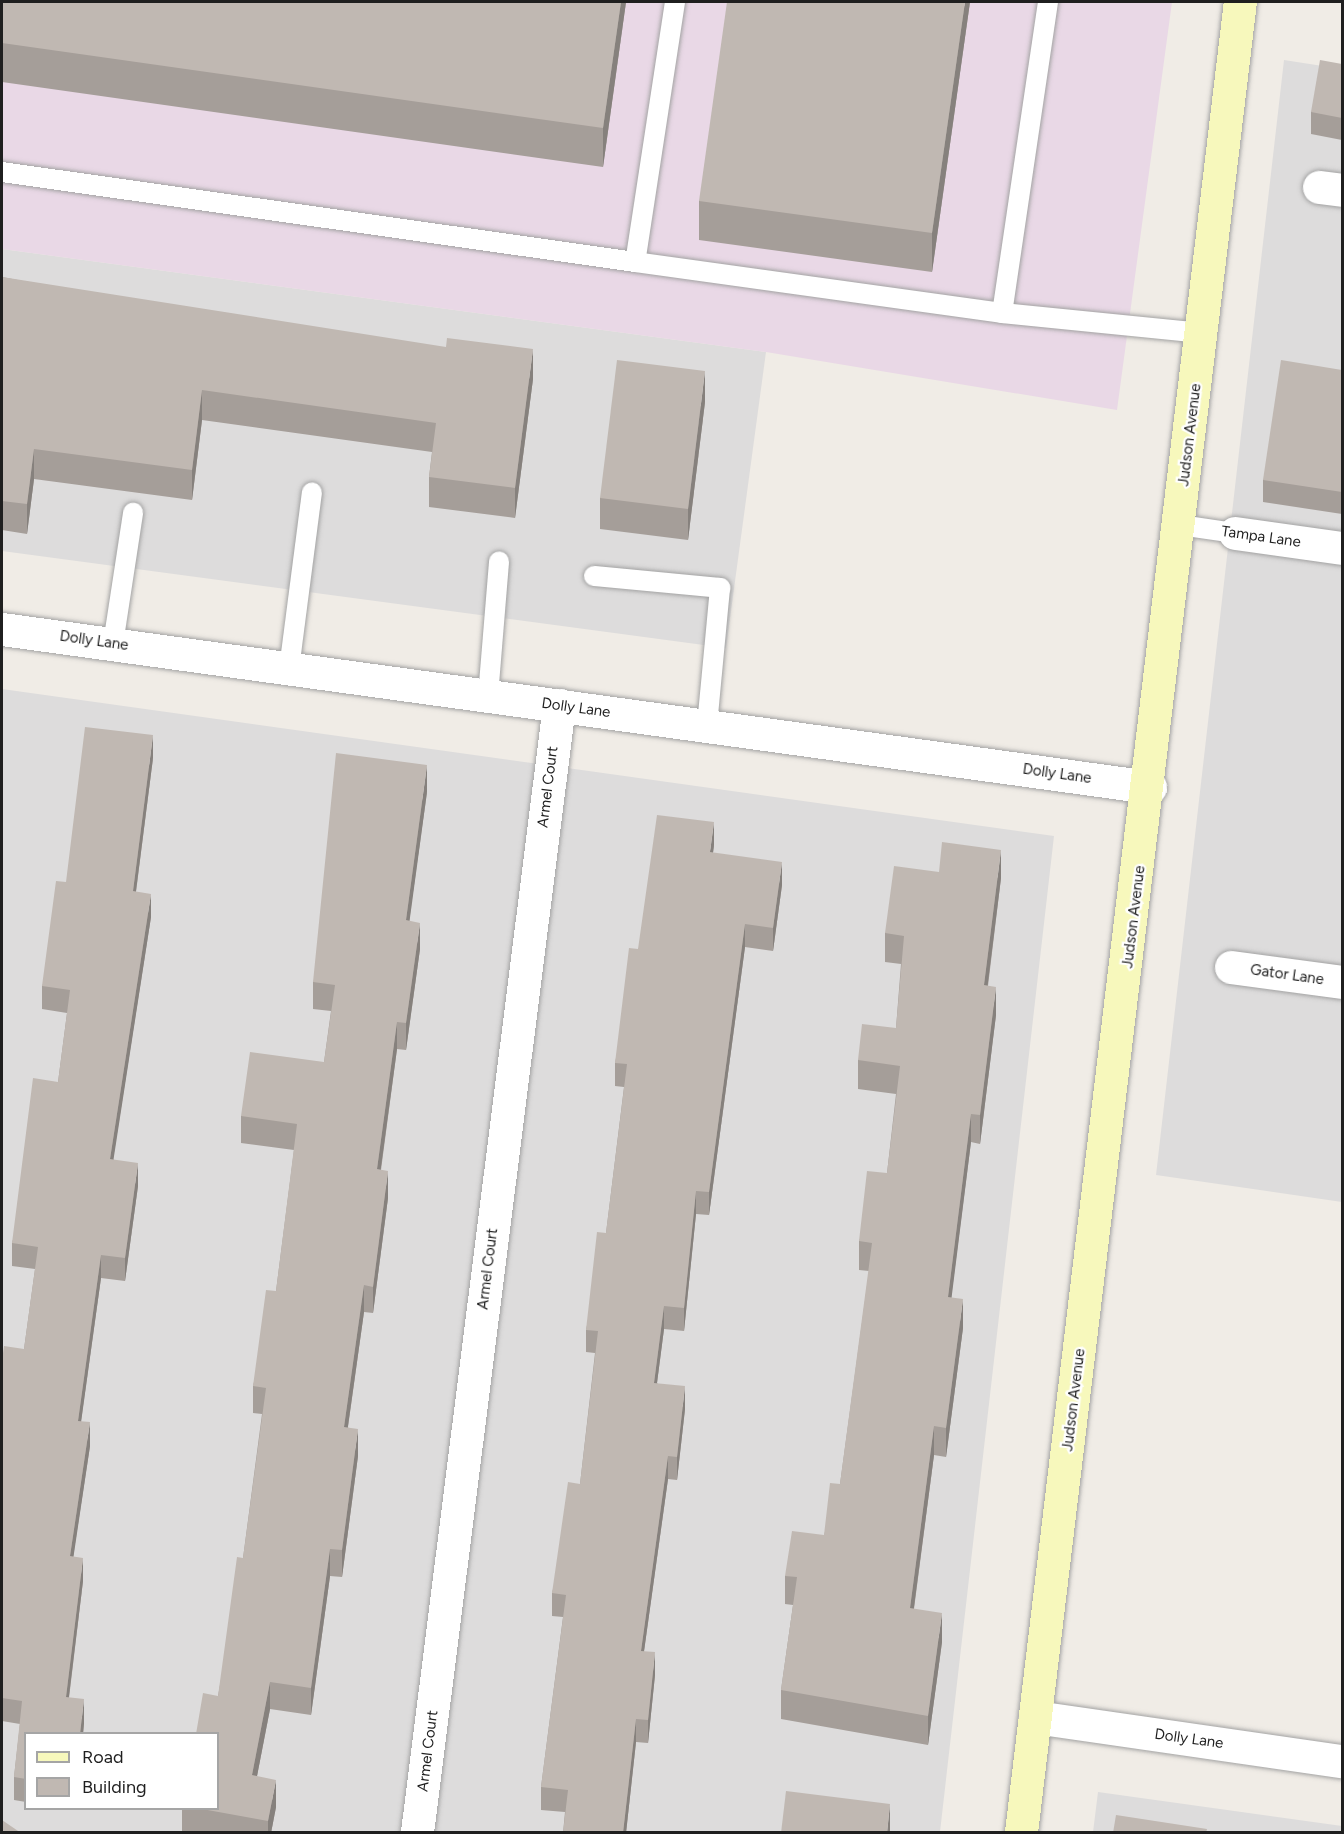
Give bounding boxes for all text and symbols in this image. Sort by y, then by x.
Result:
street label: Judson Avenue [1175,383,1205,487]
street label: Tampa Lane [1220,523,1302,551]
street label: Dolly Lane [58,627,130,655]
street label: Dolly Lane [540,694,612,722]
street label: Armel Court [534,745,562,829]
street label: Dolly Lane [1021,760,1093,788]
street label: Judson Avenue [1119,865,1149,969]
street label: Gator Lane [1249,961,1325,989]
street label: Armel Court [474,1227,502,1311]
street label: Judson Avenue [1059,1348,1089,1452]
street label: Armel Court [414,1709,442,1793]
street label: Dolly Lane [1153,1725,1225,1753]
legend [24,1732,219,1810]
text: Road [82,1746,123,1768]
text: Building [82,1776,147,1798]

